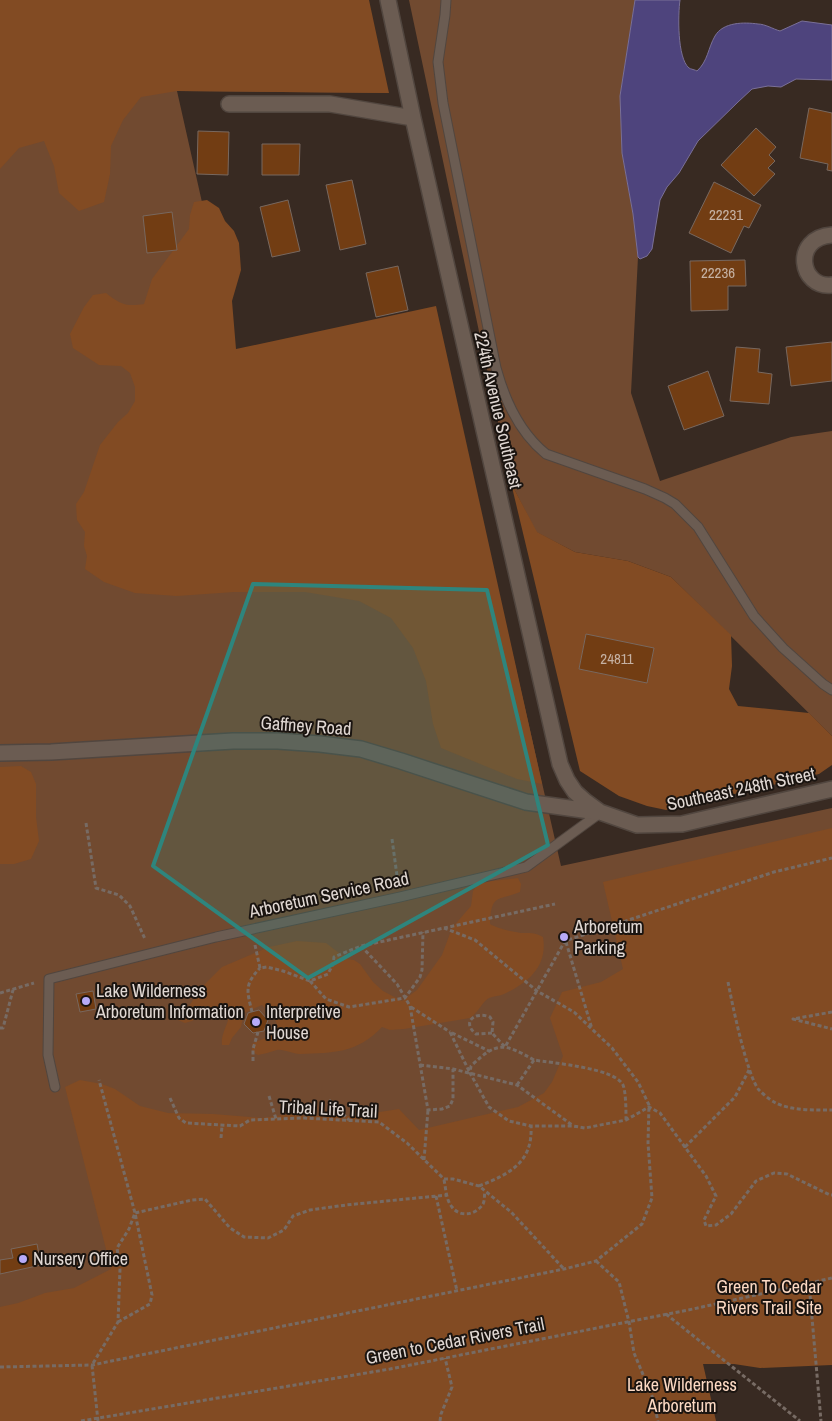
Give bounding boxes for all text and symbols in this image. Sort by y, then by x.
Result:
house number: 22231 [709,204,743,225]
house number: 22236 [701,262,735,283]
street label: 224th Avenue Southeast [468,329,529,491]
house number: 24811 [600,648,634,669]
street label: Gaffney Road [260,710,352,741]
street label: Southeast 248th Street [664,761,817,816]
street label: Arboretum Service Road [246,865,411,924]
place label: Arboretum Parking [573,914,643,960]
marker: Arboretum Parking [558,931,570,943]
place label: Lake Wilderness Arboretum Information [95,978,244,1024]
marker: Lake Wilderness Arboretum Information [80,995,92,1007]
place label: Interpretive House [266,999,341,1045]
marker: Interpretive House [250,1016,262,1028]
street label: Tribal Life Trail [278,1093,378,1124]
place label: Nursery Office [33,1246,128,1271]
marker: Nursery Office [17,1253,29,1265]
park label: Green To Cedar Rivers Trail Site [716,1274,822,1320]
street label: Green to Cedar Rivers Trail [364,1311,546,1370]
park label: Lake Wilderness Arboretum [627,1372,737,1418]

